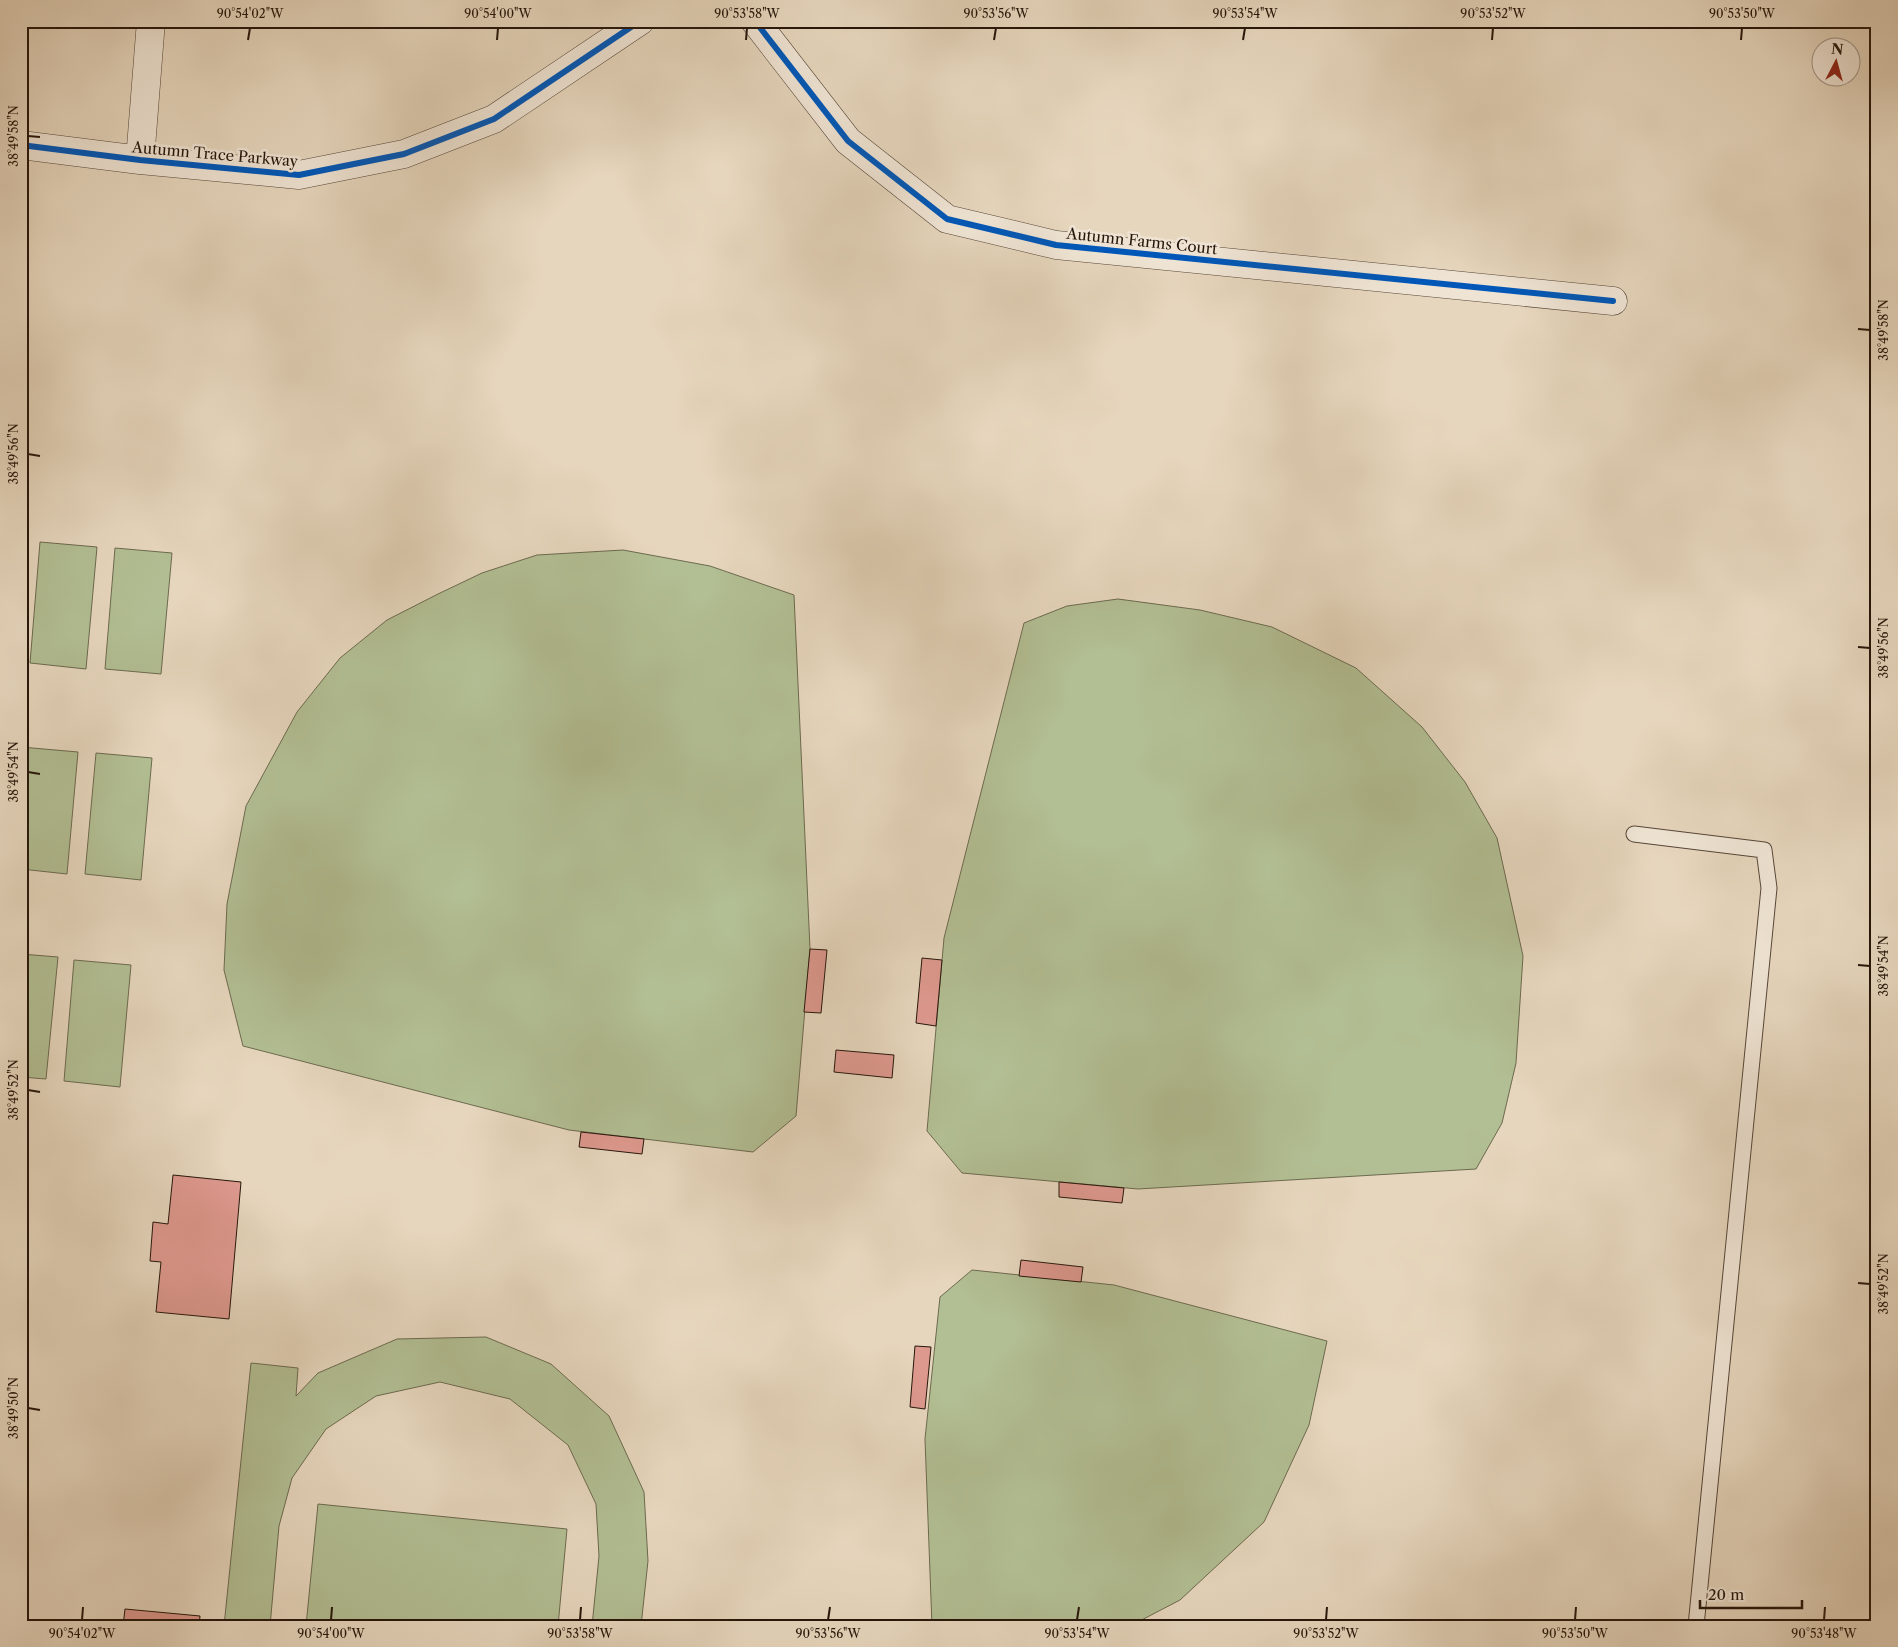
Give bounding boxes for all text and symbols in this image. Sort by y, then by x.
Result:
text: 90°54'02"W [217,6,284,21]
text: 90°54'00"W [464,6,533,21]
text: 90°53'58"W [714,6,781,21]
text: 90°53'56"W [963,6,1029,21]
text: 90°53'54"W [1212,6,1278,21]
text: 90°53'52"W [1460,6,1527,21]
text: 90°53'50"W [1709,6,1776,21]
north arrow [1810,38,1860,88]
text: N [1830,39,1844,59]
text: 38°49'58"N [6,105,21,167]
street label: Autumn Trace Parkway [130,137,299,171]
street label: Autumn Farms Court [1065,224,1219,258]
text: 38°49'58"N [1876,299,1891,361]
text: 38°49'56"N [6,423,21,485]
text: 38°49'56"N [1876,617,1891,679]
text: 38°49'54"N [6,741,21,803]
text: 38°49'54"N [1876,935,1891,997]
text: 38°49'52"N [6,1059,21,1121]
text: 38°49'52"N [1876,1253,1891,1315]
text: 38°49'50"N [6,1377,21,1439]
scale bar [1700,1577,1803,1609]
text: 20 m [1708,1585,1744,1604]
text: 90°54'02"W [49,1626,116,1641]
text: 90°54'00"W [297,1626,366,1641]
text: 90°53'58"W [547,1626,614,1641]
text: 90°53'56"W [795,1626,861,1641]
text: 90°53'54"W [1044,1626,1110,1641]
text: 90°53'52"W [1293,1626,1360,1641]
text: 90°53'50"W [1542,1626,1609,1641]
text: 90°53'48"W [1791,1626,1858,1641]

